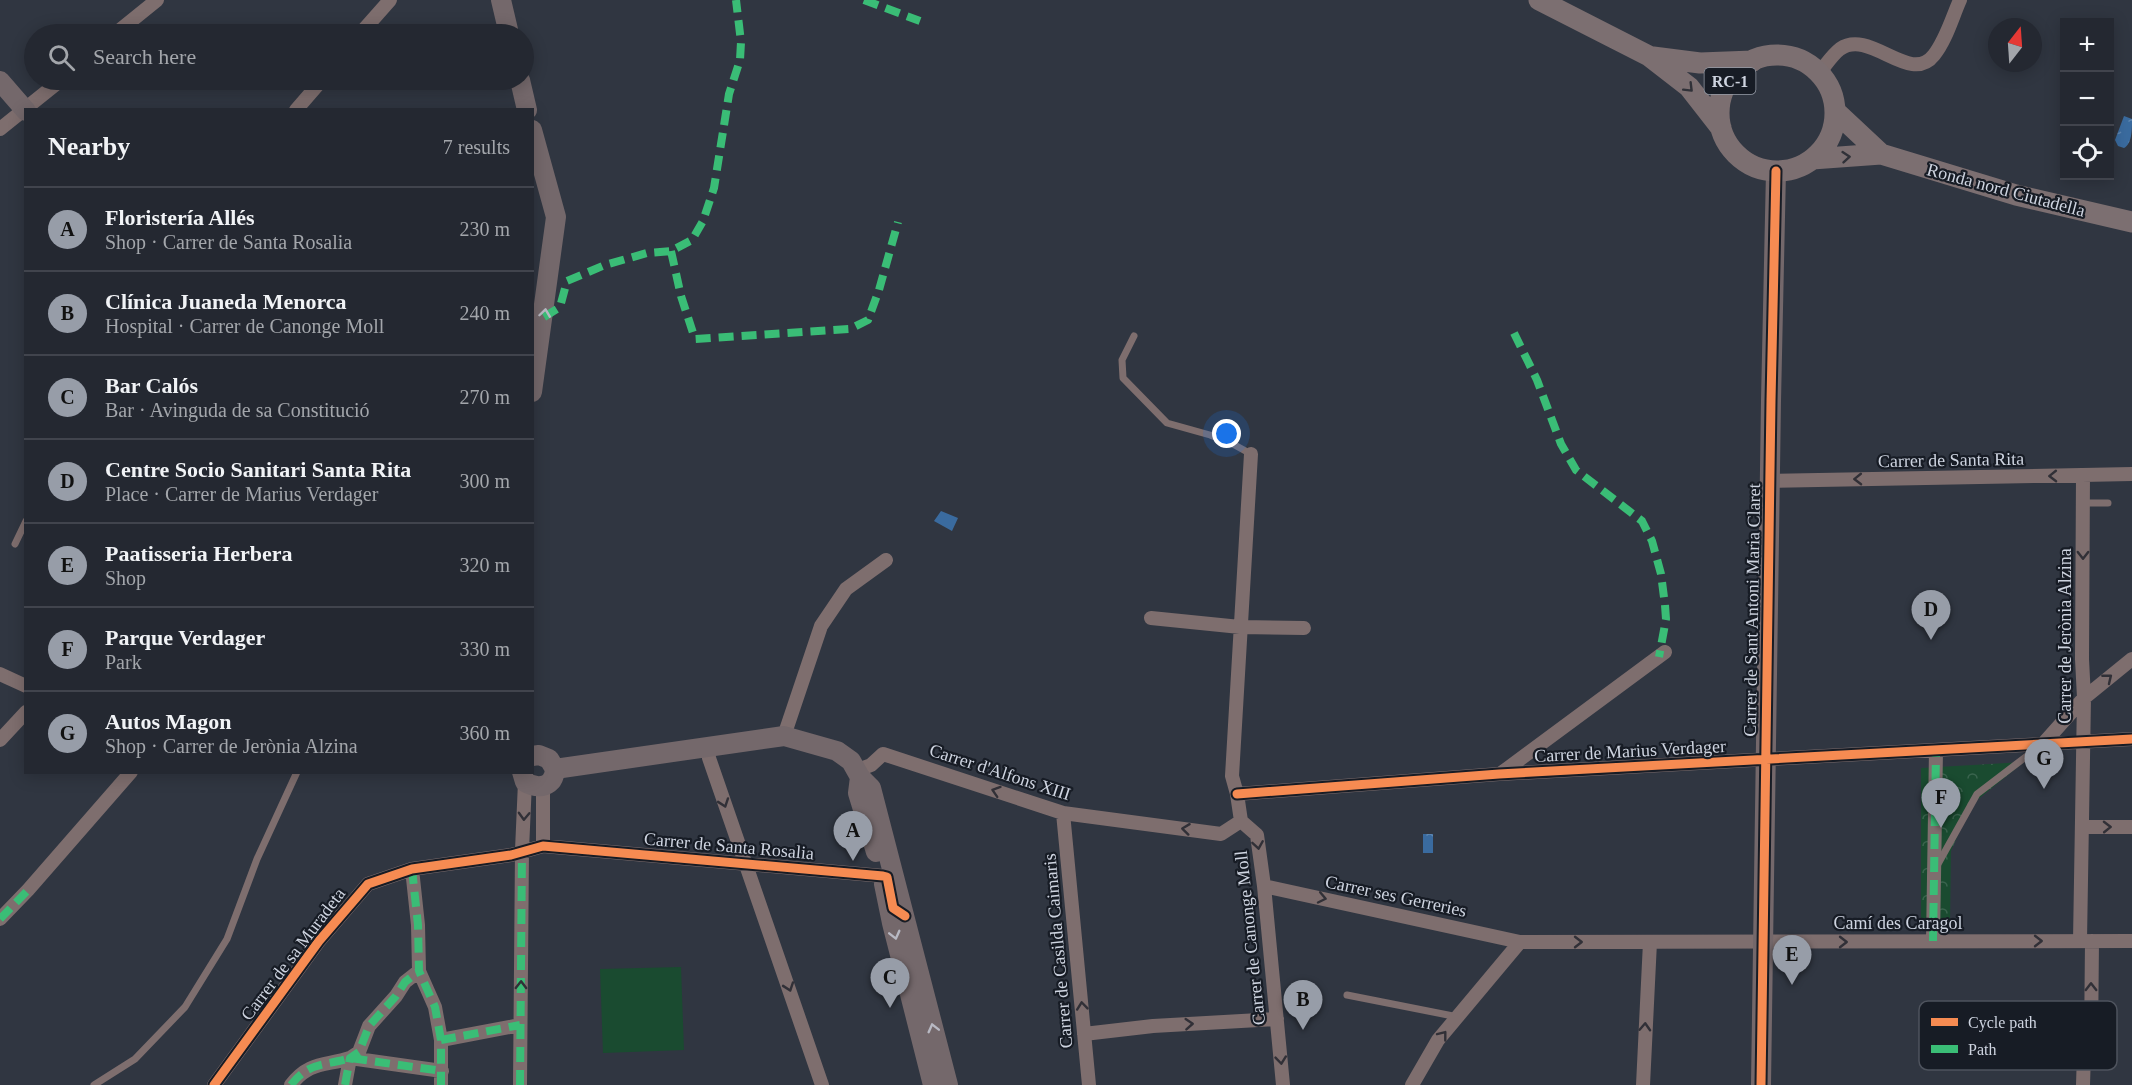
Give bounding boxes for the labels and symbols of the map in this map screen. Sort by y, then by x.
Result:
north arrow [1988,18,2042,72]
road number: RC-1 [1704,68,1756,94]
one-way arrow [1682,82,1693,92]
one-way arrow [1842,151,1851,164]
street label: Ronda nord Ciutadella [1925,159,2087,221]
one-way arrow [538,309,550,318]
your location [1212,419,1241,448]
street label: Carrer de Santa Rita [1878,449,2024,471]
one-way arrow [2048,470,2057,482]
one-way arrow [1853,473,1862,485]
street label: Carrer de Sant Antoni Maria Claret [1740,483,1764,737]
street label: Carrer de Jerònia Alzina [2055,548,2075,724]
one-way arrow [2076,550,2089,559]
pin: D [1912,590,1950,640]
one-way arrow [2101,675,2112,686]
street label: Carrer de Marius Verdager [1534,736,1726,766]
street label: Carrer d'Alfons XIII [927,740,1073,804]
pin: G [2024,740,2064,789]
pin: F [1922,778,1960,828]
one-way arrow [991,785,1002,798]
one-way arrow [717,797,729,808]
one-way arrow [517,812,530,821]
pin: A [834,812,872,861]
one-way arrow [2103,821,2112,833]
one-way arrow [1182,823,1191,836]
street label: Carrer de Santa Rosalia [643,829,815,863]
one-way arrow [1251,840,1264,850]
street label: Carrer de Canonge Moll [1231,850,1269,1026]
street label: Carrer de Casilda Caimaris [1040,853,1076,1049]
street label: Carrer ses Gerreries [1324,871,1468,921]
street label: Carrer de sa Muradeta [237,884,349,1024]
one-way arrow [1316,891,1326,904]
street label: Camí des Caragol [1834,913,1962,933]
one-way arrow [887,930,900,940]
one-way arrow [2033,935,2042,947]
one-way arrow [1574,936,1583,948]
pin: E [1772,936,1812,985]
one-way arrow [1838,936,1847,948]
pin: C [870,958,910,1008]
one-way arrow [514,980,527,989]
pin: B [1284,980,1322,1030]
one-way arrow [781,981,794,991]
one-way arrow [2085,982,2098,991]
one-way arrow [1076,1001,1089,1010]
legend [1919,1001,2117,1070]
text: Cycle path [1968,1014,2037,1032]
one-way arrow [1185,1017,1194,1030]
one-way arrow [1639,1022,1652,1031]
one-way arrow [928,1023,941,1033]
one-way arrow [1435,1031,1446,1042]
text: Path [1968,1041,1996,1058]
one-way arrow [1274,1055,1287,1064]

